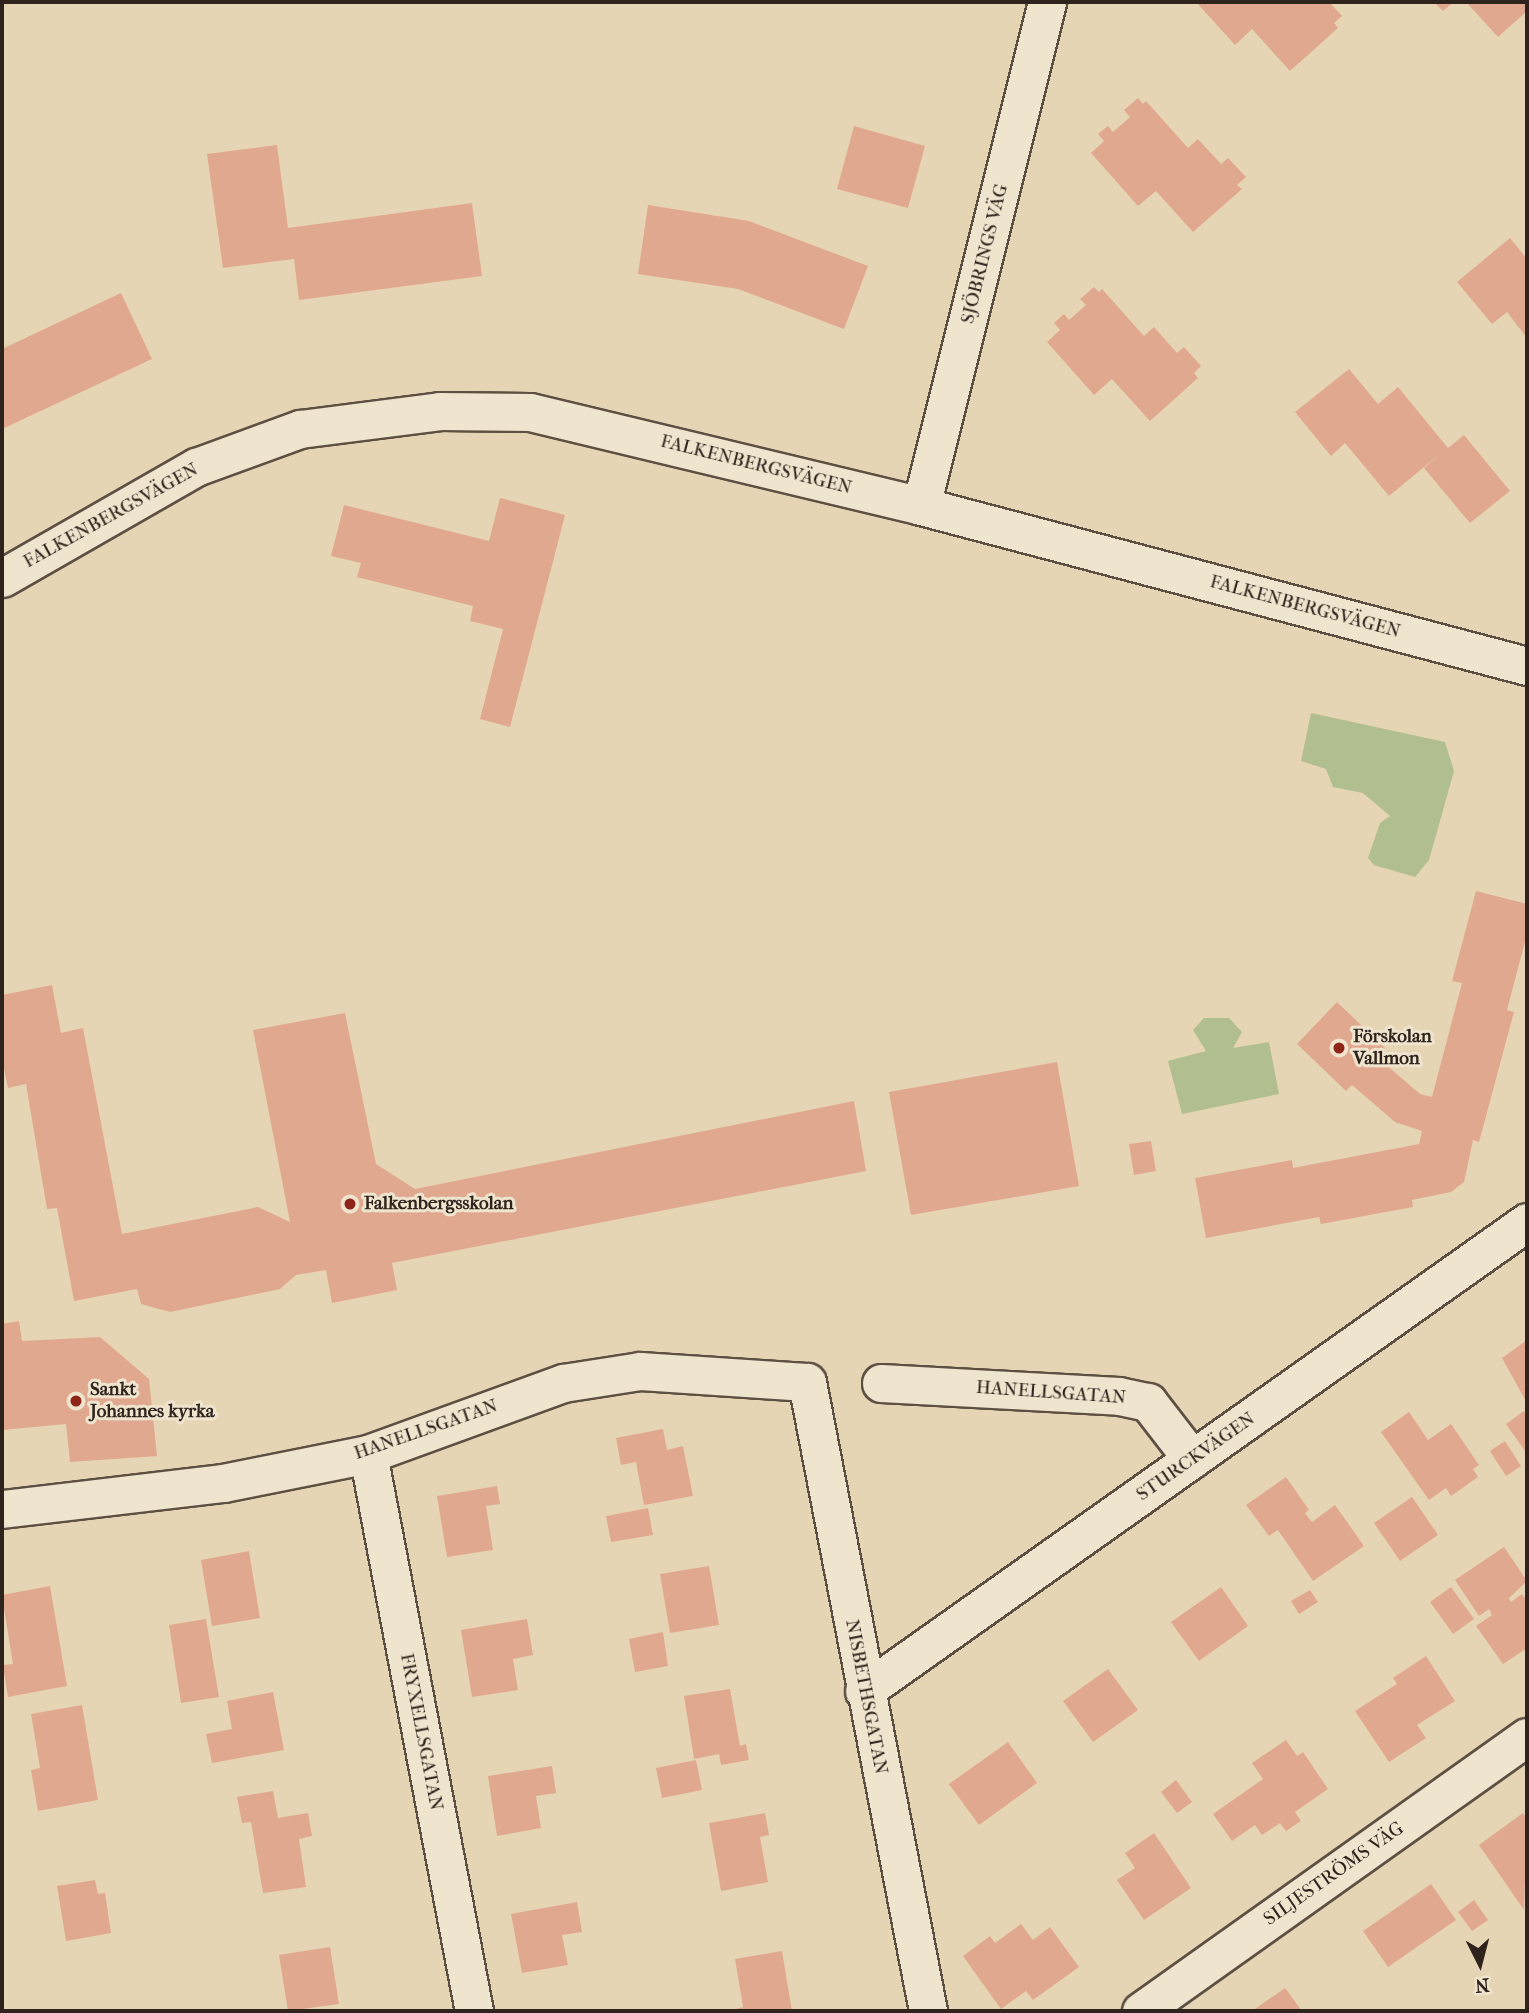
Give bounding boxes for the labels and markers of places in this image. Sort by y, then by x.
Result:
place label: Förskolan Vallmon [1353,1026,1432,1070]
marker: Förskolan Vallmon [1331,1040,1347,1056]
place label: Falkenbergsskolan [364,1193,514,1215]
marker: Falkenbergsskolan [342,1196,358,1212]
place label: Sankt Johannes kyrka [90,1379,214,1423]
marker: Sankt Johannes kyrka [68,1393,84,1409]

